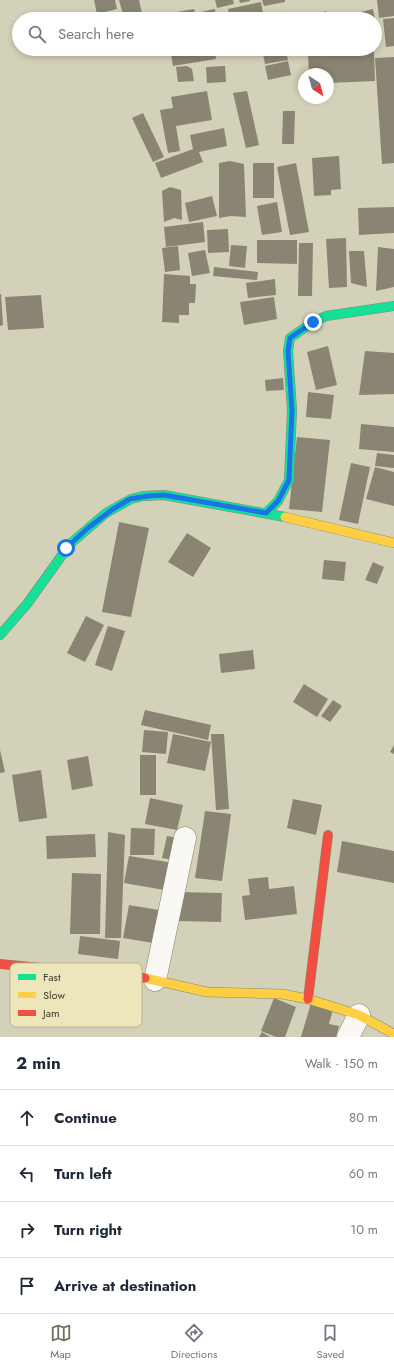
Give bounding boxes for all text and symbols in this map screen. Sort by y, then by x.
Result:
search box [12,12,382,56]
icon: search [26,23,48,45]
text: Search here [58,23,134,45]
north arrow [298,68,334,104]
route end [304,313,322,331]
route start [57,539,75,557]
legend [10,963,142,1027]
text: Fast [43,969,61,985]
text: Slow [43,987,65,1003]
text: Jam [41,1005,60,1021]
text: 2 min [16,1051,61,1075]
text: Walk · 150 m [305,1054,378,1073]
icon: ahead [16,1107,38,1129]
text: Continue [54,1107,117,1129]
text: 80 m [349,1108,378,1127]
icon: left [16,1163,38,1185]
text: Turn left [54,1163,112,1185]
text: 60 m [349,1164,378,1183]
icon: right [16,1219,38,1241]
text: Turn right [54,1219,122,1241]
text: 10 m [350,1220,378,1239]
icon: arrive [16,1275,38,1297]
text: Arrive at destination [54,1275,196,1297]
tab: Map [50,1322,72,1362]
tab: Directions [171,1322,217,1362]
tab: Saved [317,1322,344,1362]

